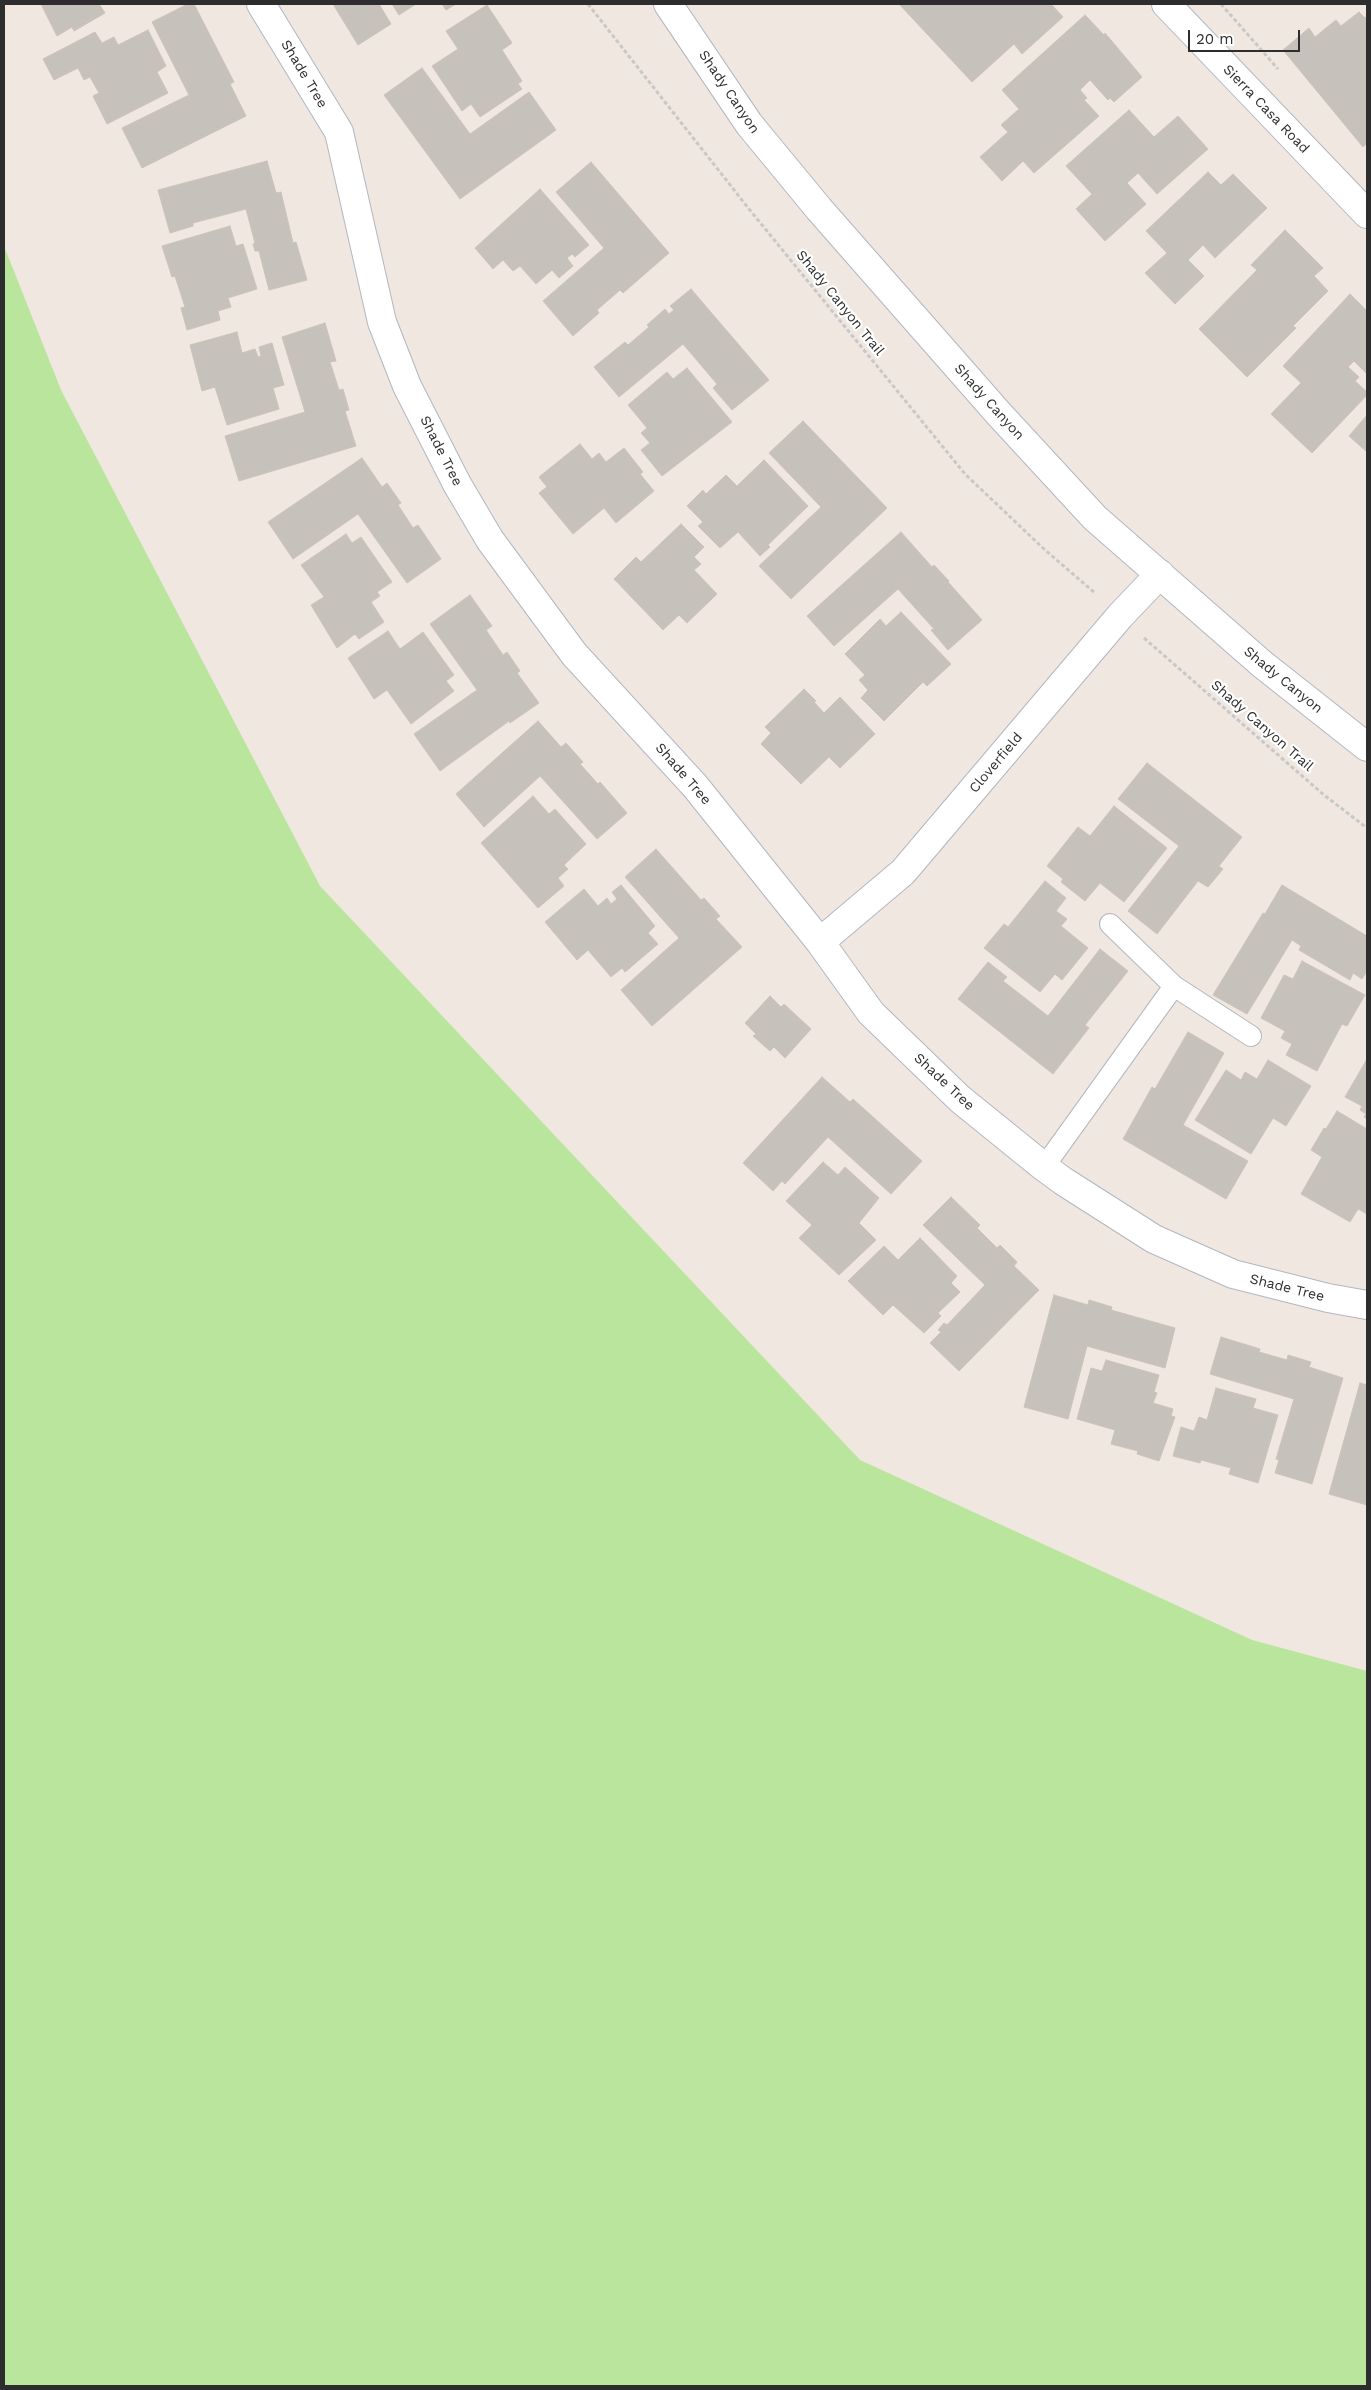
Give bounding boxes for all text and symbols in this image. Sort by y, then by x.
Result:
scale bar [1191,20,1304,52]
text: 20 m [1196,30,1234,48]
street label: Shade Tree [277,37,331,111]
street label: Shady Canyon [695,47,763,137]
street label: Sierra Casa Road [1220,61,1312,157]
street label: Shady Canyon Trail [792,247,888,359]
street label: Shady Canyon [950,360,1028,444]
street label: Shade Tree [416,413,466,489]
street label: Shady Canyon [1240,643,1326,717]
street label: Shady Canyon Trail [1207,677,1317,775]
street label: Cloverfield [966,729,1026,797]
street label: Shade Tree [652,740,714,808]
street label: Shade Tree [910,1050,978,1114]
street label: Shade Tree [1248,1271,1326,1305]

